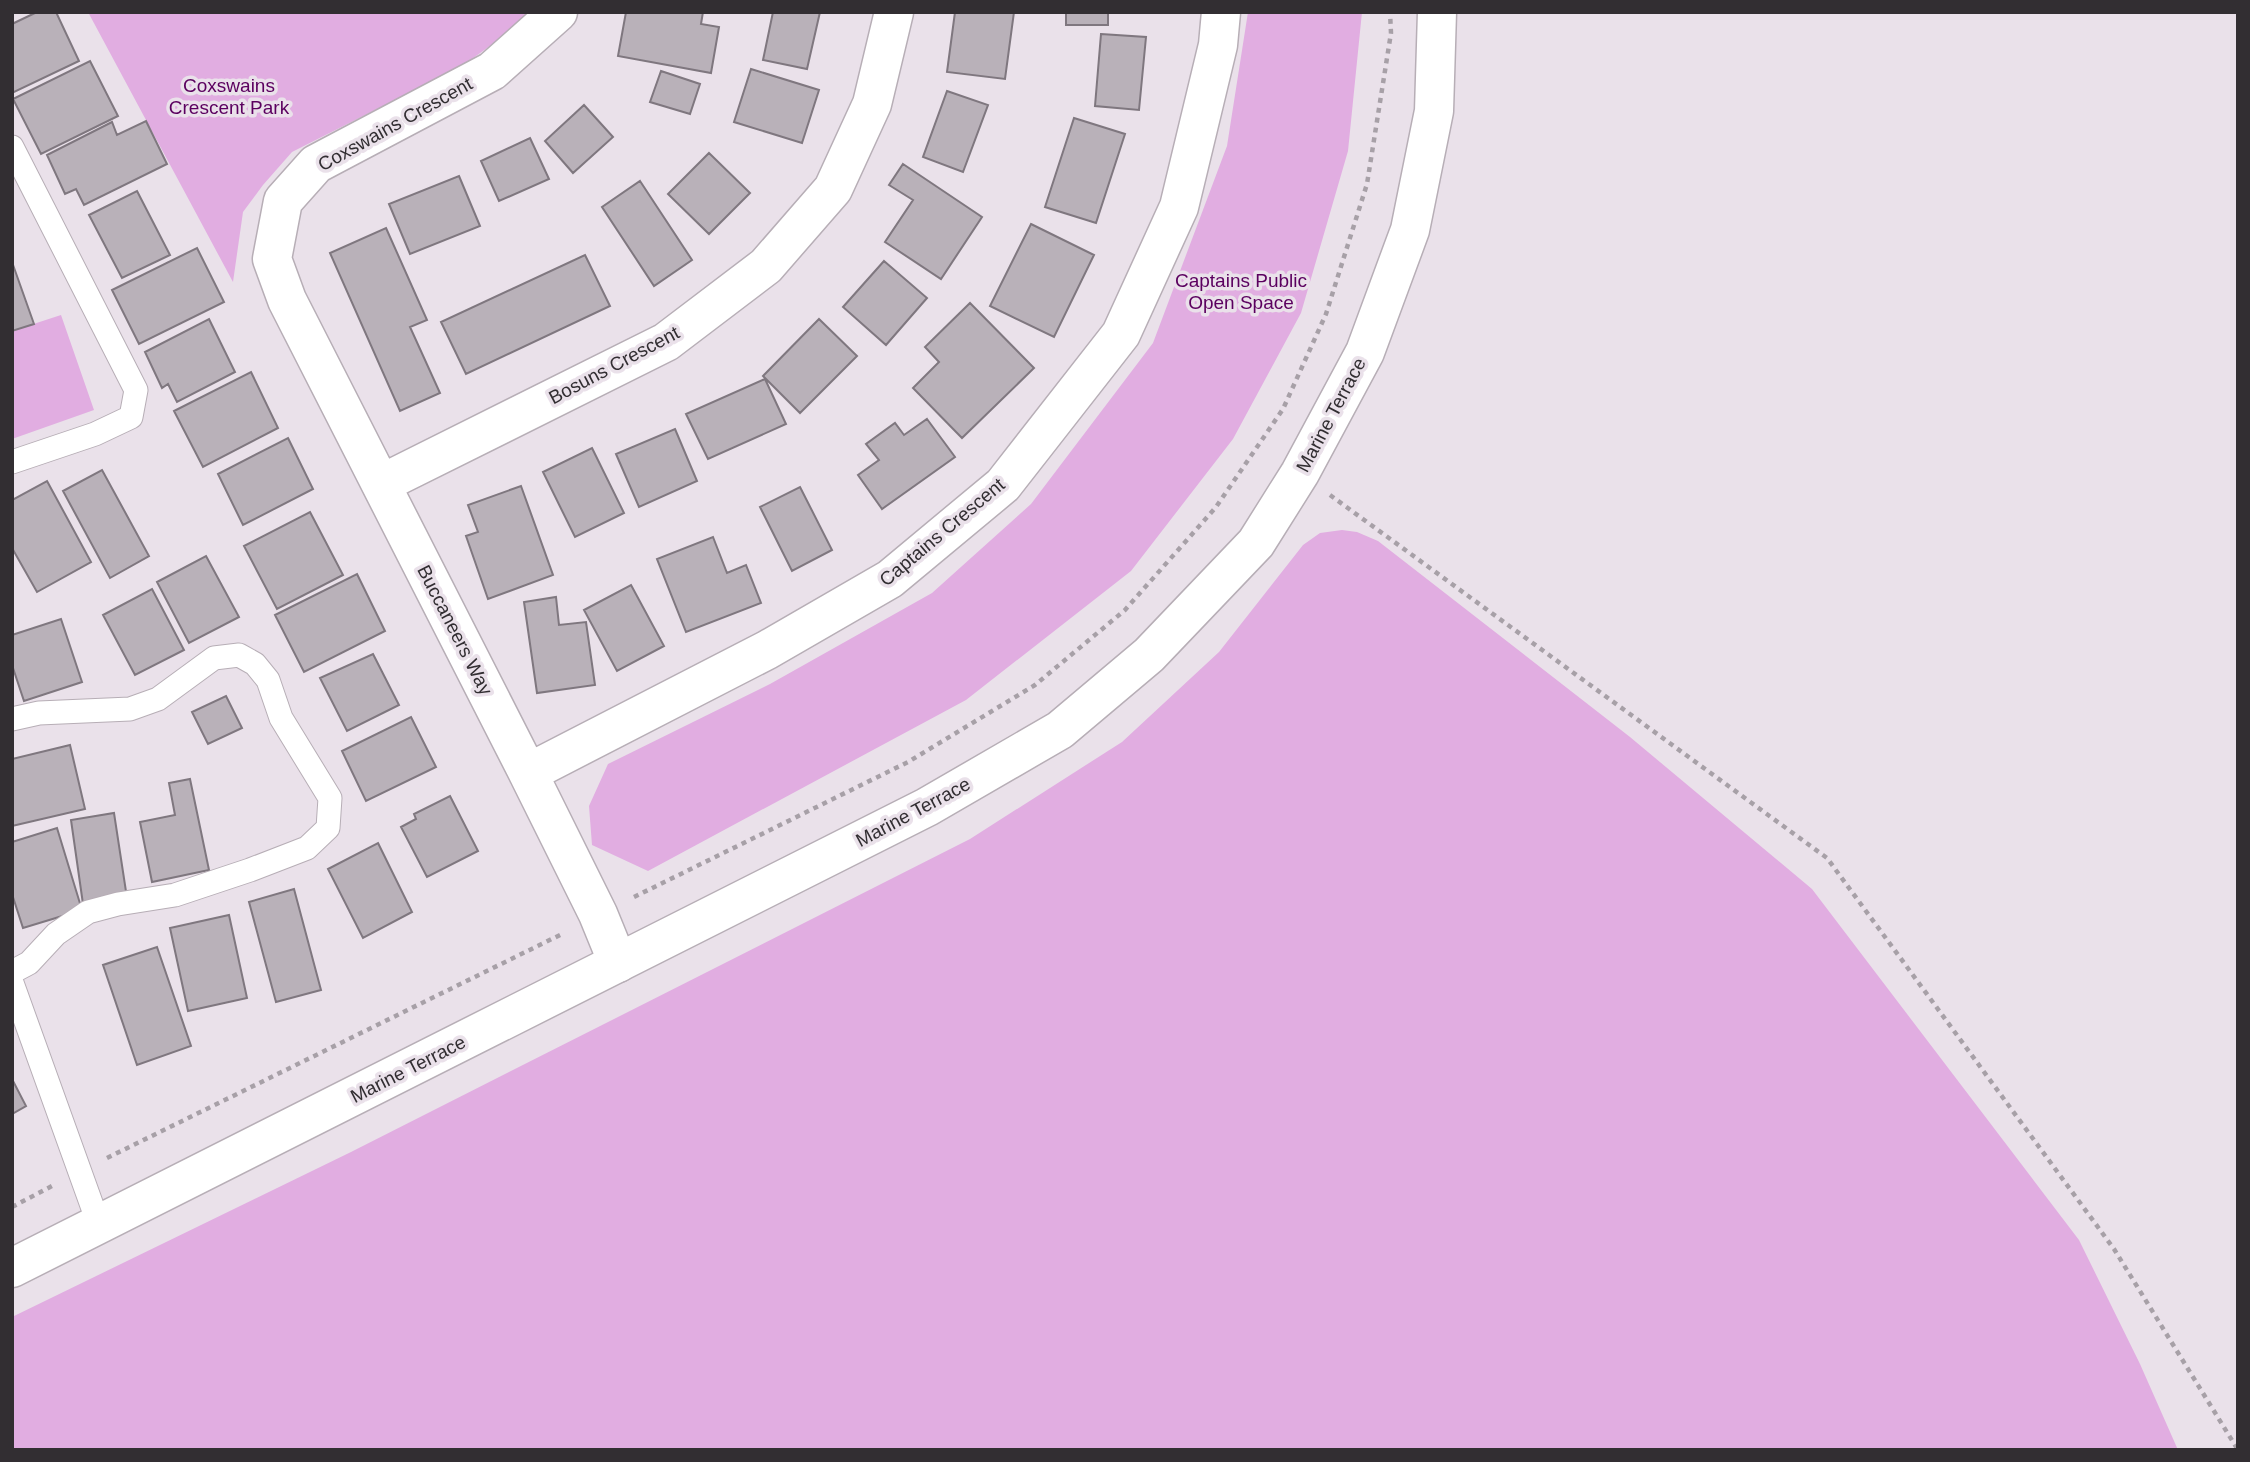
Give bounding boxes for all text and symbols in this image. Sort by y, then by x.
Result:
street label: Coxswains Crescent [314,72,476,175]
park label: Coxswains Crescent Park [169,75,290,118]
park label: Captains Public Open Space [1175,270,1307,313]
street label: Bosuns Crescent [545,321,683,408]
street label: Marine Terrace [1292,354,1370,476]
street label: Captains Crescent [875,473,1009,590]
street label: Buccaneers Way [413,562,497,699]
street label: Marine Terrace [852,773,974,851]
street label: Marine Terrace [347,1031,469,1107]

